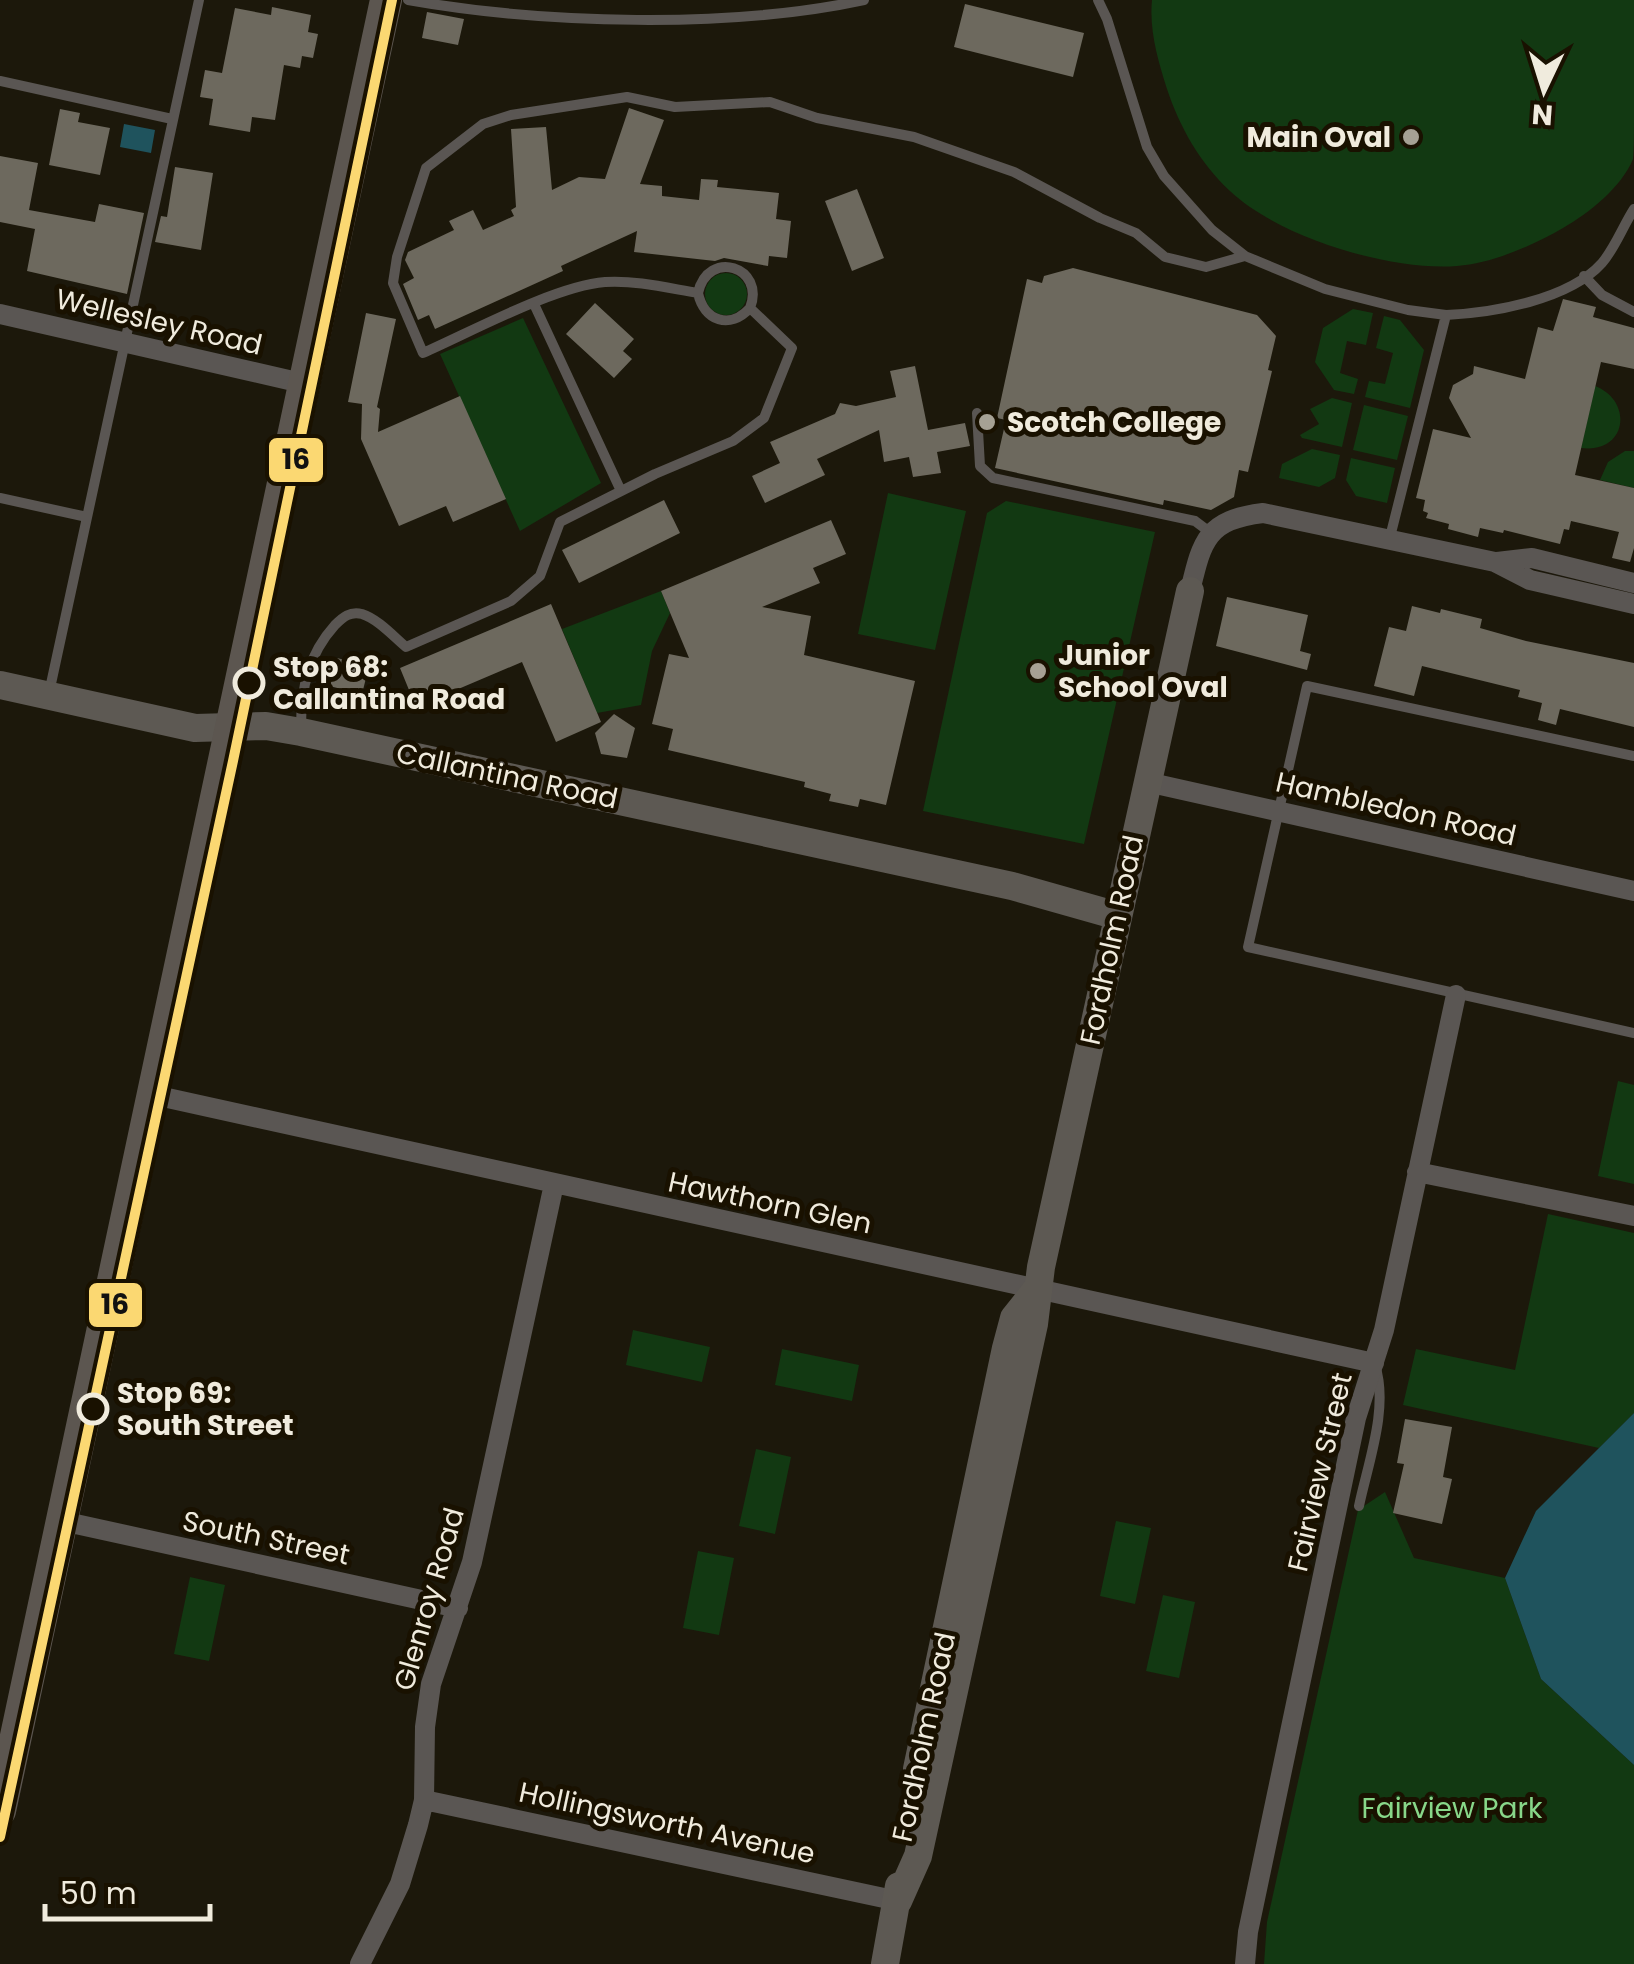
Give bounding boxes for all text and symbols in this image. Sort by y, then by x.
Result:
north arrow [1494,40,1594,140]
text: N [1530,94,1554,135]
place label: Main Oval [1246,118,1391,157]
marker: Main Oval [1400,126,1422,148]
street label: Wellesley Road [52,279,266,365]
place label: Scotch College [1007,403,1221,442]
marker: Scotch College [976,411,998,433]
line badge: 16 [267,436,325,484]
text: 16 [282,440,310,479]
place label: Junior School Oval [1058,636,1228,707]
place label: Stop 68: Callantina Road [273,648,505,719]
marker: Junior School Oval [1027,660,1049,682]
marker: Stop 68: Callantina Road [234,668,264,698]
street label: Callantina Road [393,733,621,819]
street label: Hambledon Road [1272,762,1520,856]
street label: Fordholm Road [1071,832,1153,1048]
street label: Hawthorn Glen [665,1162,875,1244]
line badge: 16 [87,1281,144,1329]
text: 16 [101,1285,129,1324]
street label: Fairview Street [1278,1369,1362,1575]
place label: Stop 69: South Street [117,1374,294,1445]
marker: Stop 69: South Street [78,1394,108,1424]
street label: South Street [179,1501,353,1575]
street label: Glenroy Road [384,1503,474,1695]
street label: Fordholm Road [883,1629,965,1845]
street label: Hollingsworth Avenue [515,1773,819,1873]
park label: Fairview Park [1362,1789,1543,1828]
scale bar [45,1859,210,1921]
text: 50 m [60,1872,137,1915]

